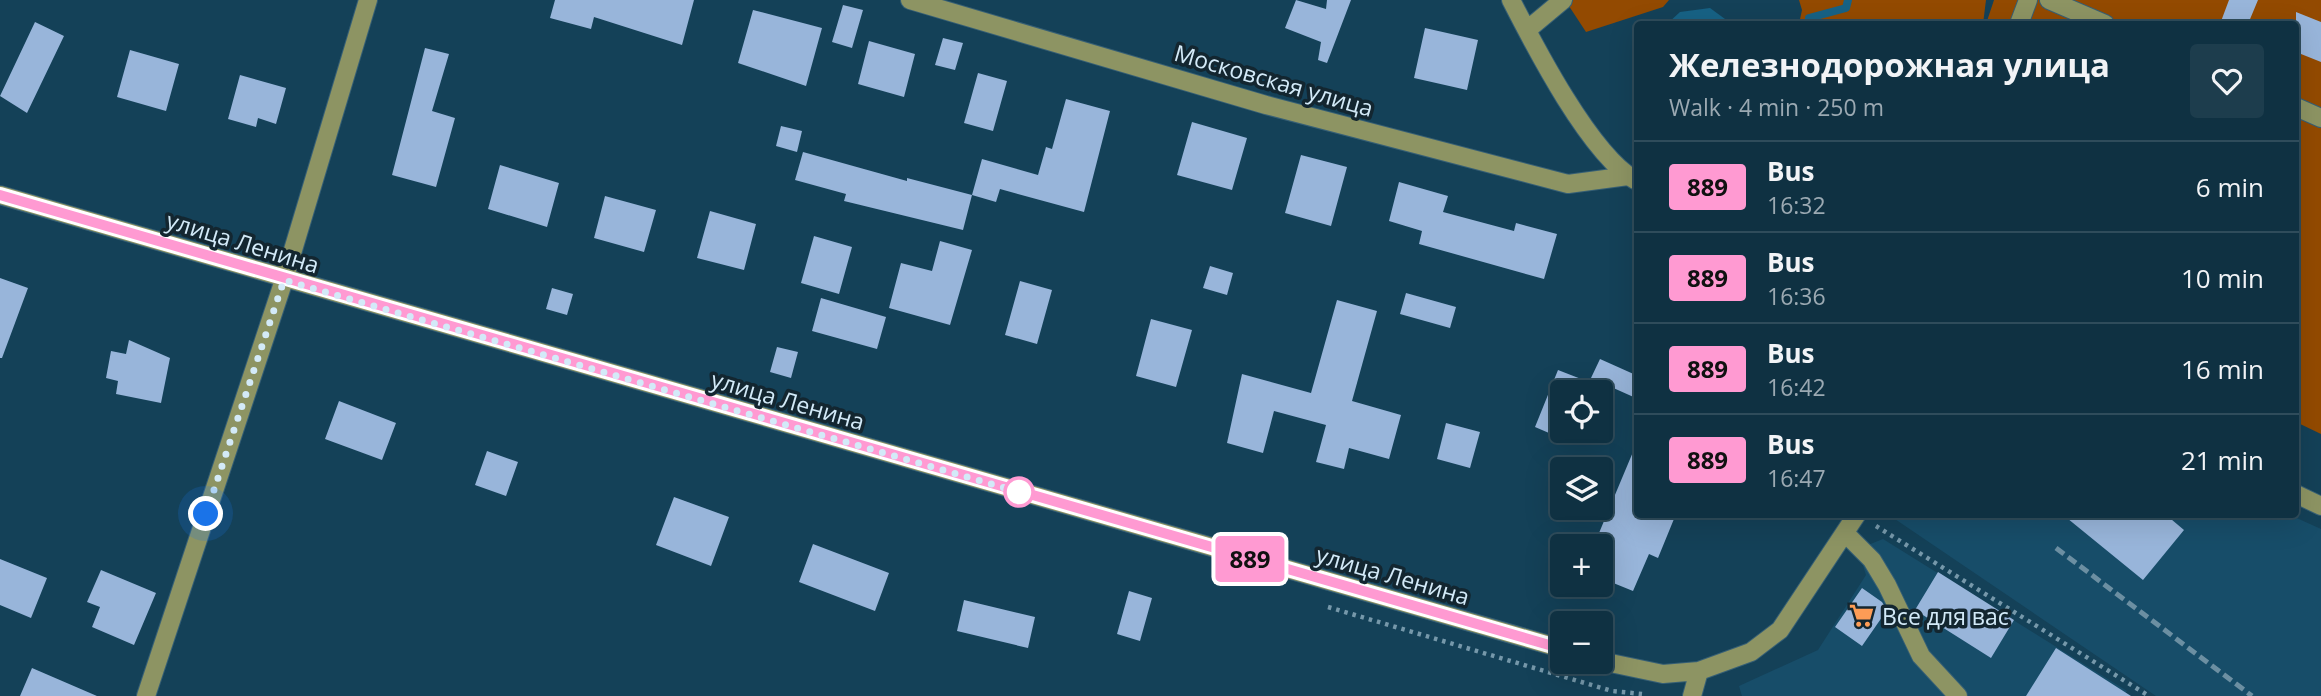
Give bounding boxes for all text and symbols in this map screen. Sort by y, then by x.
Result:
street label: Московская улица [1171,36,1377,124]
text: Железнодорожная улица [1669,42,2110,87]
button: heart [2190,44,2264,118]
text: Walk · 4 min · 250 m [1669,91,1884,123]
text: Bus [1767,153,1814,189]
text: 6 min [2196,169,2264,205]
text: 889 [1687,170,1728,203]
text: 16:32 [1767,189,1826,221]
street label: улица Ленина [163,204,323,280]
text: Bus [1767,244,1814,280]
text: 10 min [2181,260,2264,296]
text: 889 [1687,261,1728,294]
text: 16:36 [1767,280,1826,312]
text: Bus [1767,335,1814,371]
text: 16 min [2181,351,2264,387]
text: 889 [1687,352,1728,385]
street label: улица Ленина [708,363,868,437]
text: 16:42 [1767,371,1826,403]
map controls [1550,380,1613,674]
button: locate [1550,380,1613,443]
text: Bus [1767,426,1814,462]
text: 21 min [2181,442,2264,478]
text: 889 [1687,443,1728,476]
button: layers [1550,457,1613,520]
text: 16:47 [1767,462,1826,494]
unlabelled marker [1004,477,1034,507]
your location [188,496,223,531]
button: + [1550,534,1613,597]
line badge: 889 [1210,536,1290,582]
street label: улица Ленина [1313,538,1473,612]
text: 889 [1229,542,1271,575]
place label: Все для вас [1882,600,2009,632]
supermarket icon: Все для вас [1848,602,1876,630]
button: − [1550,611,1613,674]

